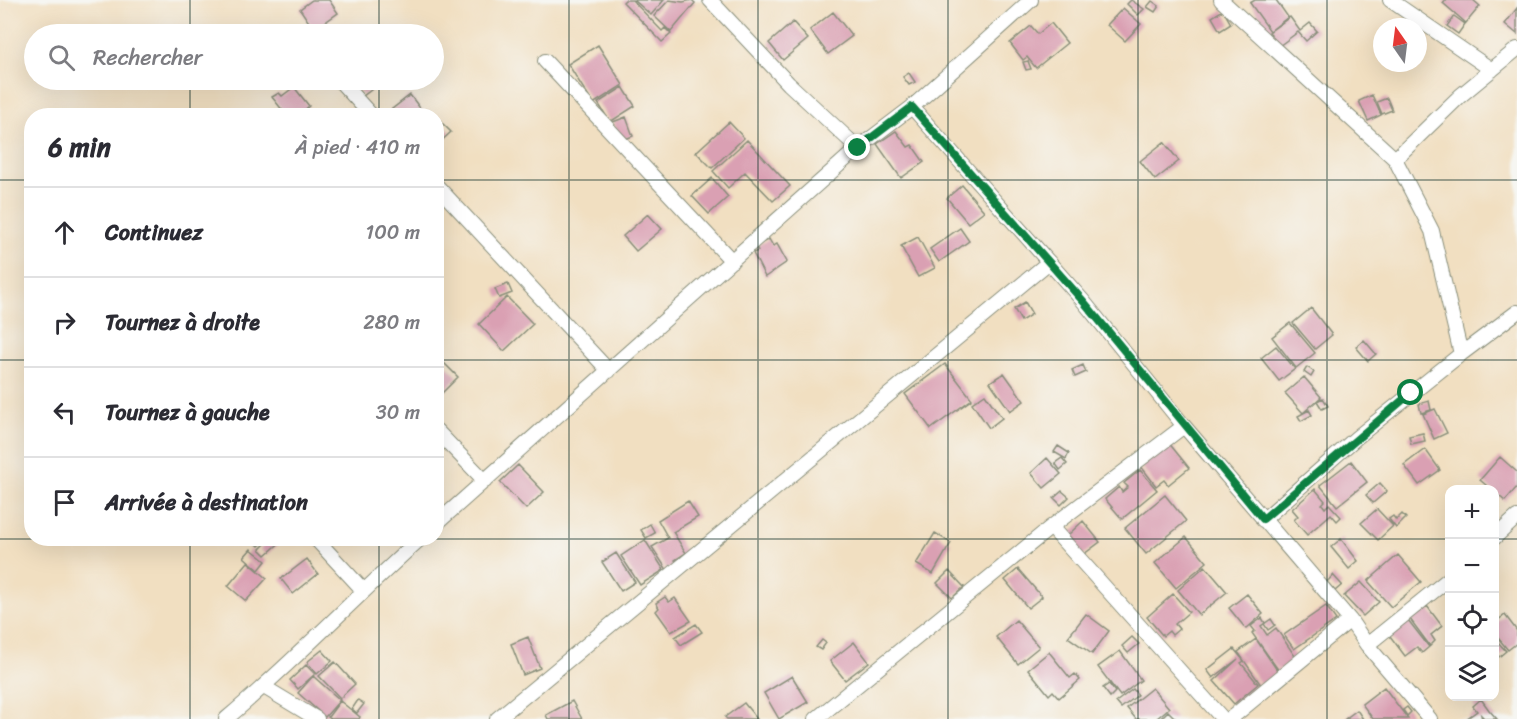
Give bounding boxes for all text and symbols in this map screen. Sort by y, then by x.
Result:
north arrow [1373,18,1427,72]
search box [24,24,444,90]
text: Rechercher [93,38,203,77]
icon: search [45,41,78,74]
text: 6 min [48,124,111,170]
text: À pied · 410 m [295,130,420,165]
route end [844,134,870,160]
text: Continuez [105,213,203,252]
text: 100 m [366,215,420,250]
icon: ahead [48,216,81,249]
text: Tournez à droite [105,303,260,342]
text: 280 m [363,305,420,340]
icon: right [48,306,81,339]
route start [1397,379,1423,405]
text: Tournez à gauche [105,393,270,432]
text: 30 m [376,395,420,430]
icon: left [48,396,81,429]
text: Arrivée à destination [105,483,308,522]
map controls [1445,485,1499,701]
button: + [1445,485,1499,539]
icon: arrive [48,486,81,519]
button: − [1445,539,1499,593]
button: locate [1445,593,1499,647]
button: layers [1445,647,1499,701]

